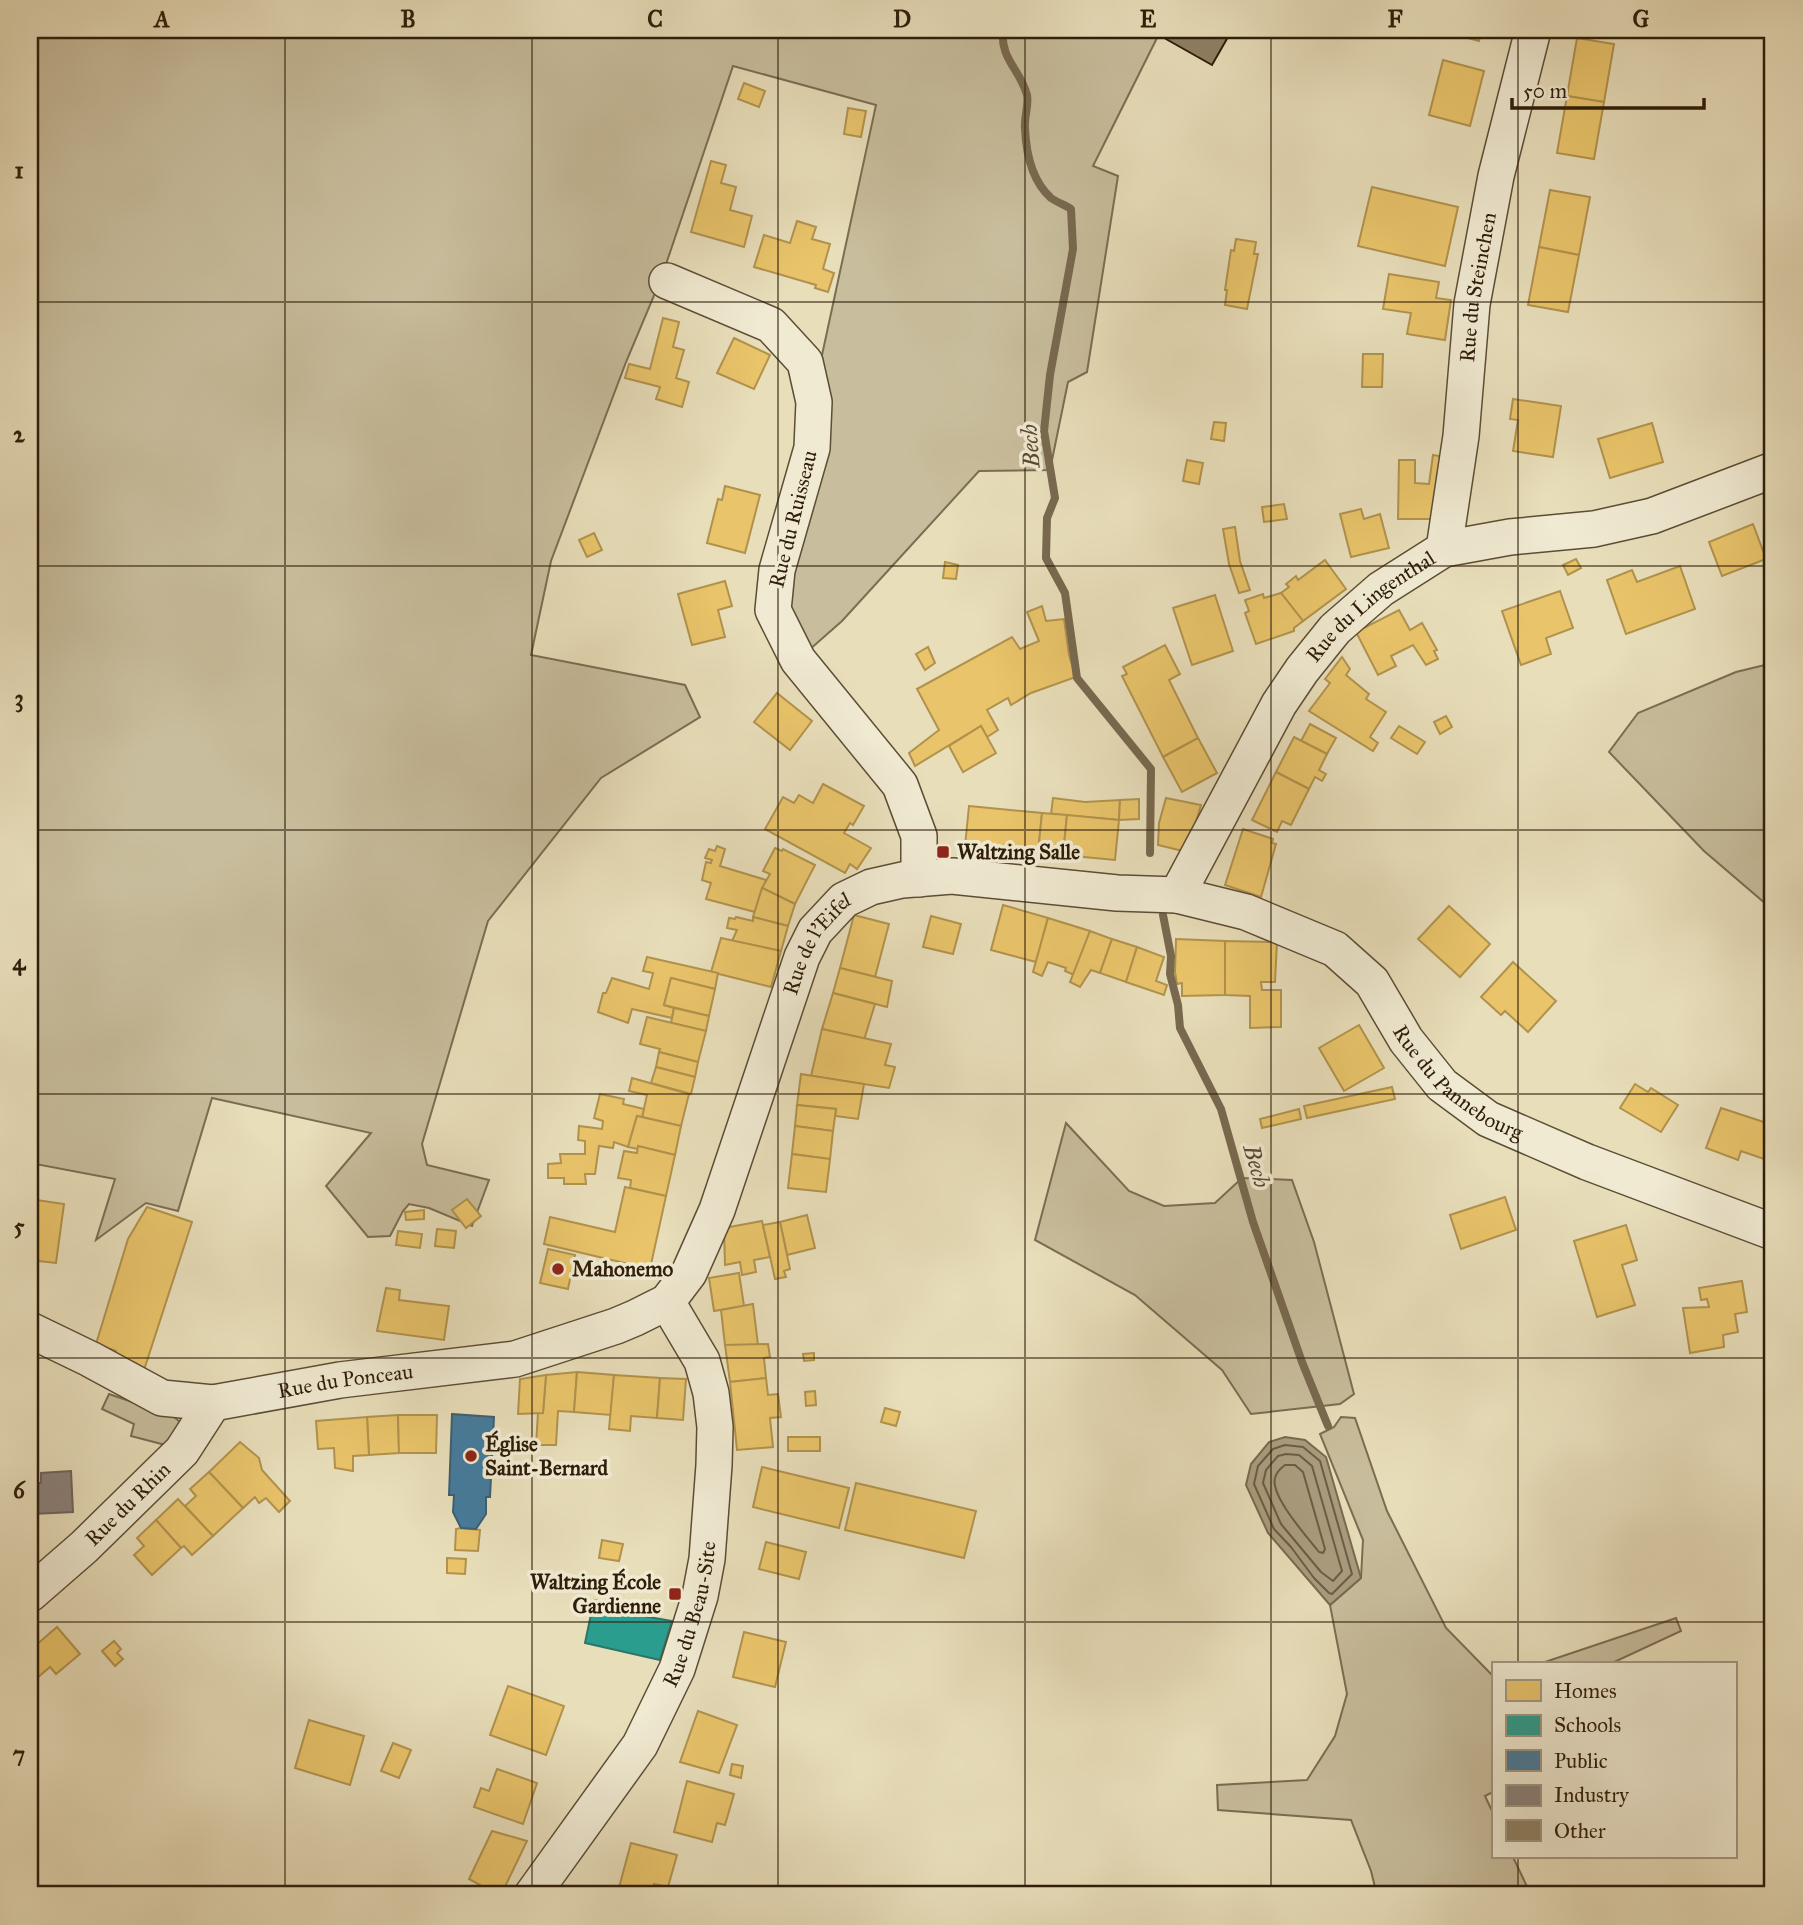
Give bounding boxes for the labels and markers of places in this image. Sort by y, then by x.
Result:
place label: Waltzing Salle [957,839,1080,865]
marker: Waltzing Salle [935,844,951,860]
place label: Mahonemo [572,1256,674,1282]
marker: Mahonemo [550,1261,566,1277]
place label: Église Saint-Bernard [485,1430,609,1481]
marker: Église Saint-Bernard [463,1448,479,1464]
place label: Waltzing École Gardienne [530,1568,661,1619]
marker: Waltzing École Gardienne [667,1586,683,1602]

